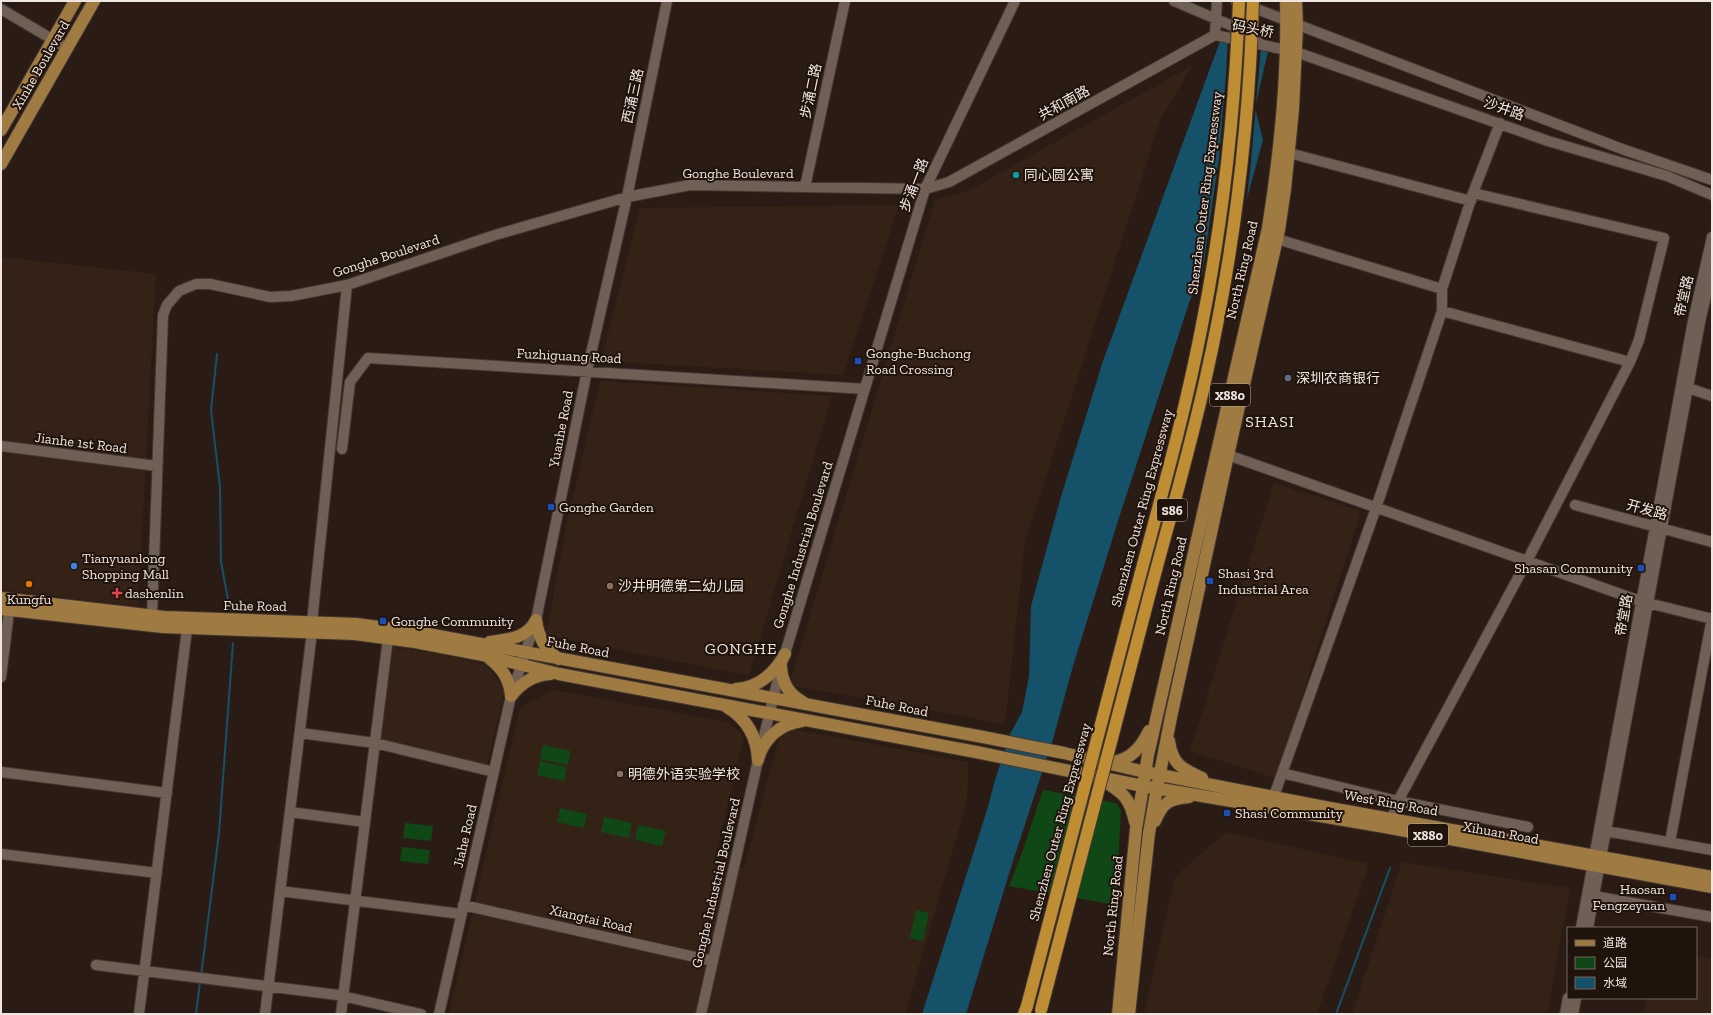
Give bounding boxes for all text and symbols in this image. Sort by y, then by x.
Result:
street label: Xinhe Boulevard [9,17,73,112]
street label: 码头桥 [1231,17,1275,41]
street label: 步涌二路 [797,62,825,120]
street label: 西涌三路 [619,67,647,125]
street label: 共和南路 [1035,82,1093,124]
street label: Shenzhen Outer Ring Expressway [1184,90,1226,295]
street label: 沙井路 [1481,94,1527,124]
street label: 步涌一路 [896,156,932,214]
street label: Gonghe Boulevard [682,165,794,182]
place label: 同心圆公寓 [1024,167,1094,184]
marker: 同心圆公寓 [1011,170,1021,180]
street label: North Ring Road [1222,219,1262,321]
street label: Gonghe Boulevard [331,231,442,281]
street label: 帝堂路 [1671,274,1697,318]
street label: Fuzhiguang Road [516,345,622,367]
place label: Gonghe-Buchong Road Crossing [866,345,971,378]
marker: Gonghe-Buchong Road Crossing [853,356,863,366]
place label: 深圳农商银行 [1296,370,1380,387]
marker: 深圳农商银行 [1283,373,1293,383]
road number: X880 [1210,384,1250,406]
street label: Yuanhe Road [545,389,577,470]
street label: Shenzhen Outer Ring Expressway [1107,406,1177,609]
district label: SHASI [1245,412,1295,431]
street label: Jianhe 1st Road [34,429,128,457]
street label: Gonghe Industrial Boulevard [769,459,837,631]
street label: 开发路 [1625,496,1669,524]
place label: Gonghe Garden [559,499,654,516]
road number: S86 [1157,499,1187,521]
marker: Gonghe Garden [546,502,556,512]
street label: North Ring Road [1151,535,1191,637]
place label: Tianyuanlong Shopping Mall [82,550,169,583]
place label: Shasan Community [1514,560,1634,577]
marker: Tianyuanlong Shopping Mall [69,561,79,571]
marker: Shasan Community [1636,563,1646,573]
place label: Shasi 3rd Industrial Area [1218,565,1309,598]
marker: Shasi 3rd Industrial Area [1205,576,1215,586]
place label: 沙井明德第二幼儿园 [618,578,744,595]
marker: Kungfu [24,579,34,589]
marker: 沙井明德第二幼儿园 [605,581,615,591]
place label: dashenlin [125,585,184,602]
marker: dashenlin [112,588,122,598]
place label: Kungfu [7,591,52,608]
street label: 帝堂路 [1612,593,1636,637]
street label: Fuhe Road [223,597,287,615]
place label: Gonghe Community [391,613,515,630]
marker: Gonghe Community [378,616,388,626]
street label: Fuhe Road [545,633,611,661]
district label: GONGHE [705,639,777,658]
street label: Fuhe Road [864,692,930,720]
street label: Shenzhen Outer Ring Expressway [1025,720,1095,923]
place label: 明德外语实验学校 [628,766,740,783]
marker: 明德外语实验学校 [615,769,625,779]
street label: West Ring Road [1343,786,1440,820]
street label: Gonghe Industrial Boulevard [688,796,744,970]
street label: Jiahe Road [449,802,481,869]
place label: Shasi Community [1235,805,1344,822]
marker: Shasi Community [1222,808,1232,818]
street label: Xihuan Road [1462,818,1540,848]
road number: X880 [1408,824,1448,846]
street label: North Ring Road [1099,855,1127,957]
place label: Haosan Fengzeyuan [1593,881,1665,914]
marker: Haosan Fengzeyuan [1668,892,1678,902]
street label: Xiangtai Road [548,901,634,937]
legend [1567,927,1697,999]
text: 道路 [1603,936,1627,950]
text: 公园 [1603,956,1627,970]
text: 水域 [1603,976,1627,990]

